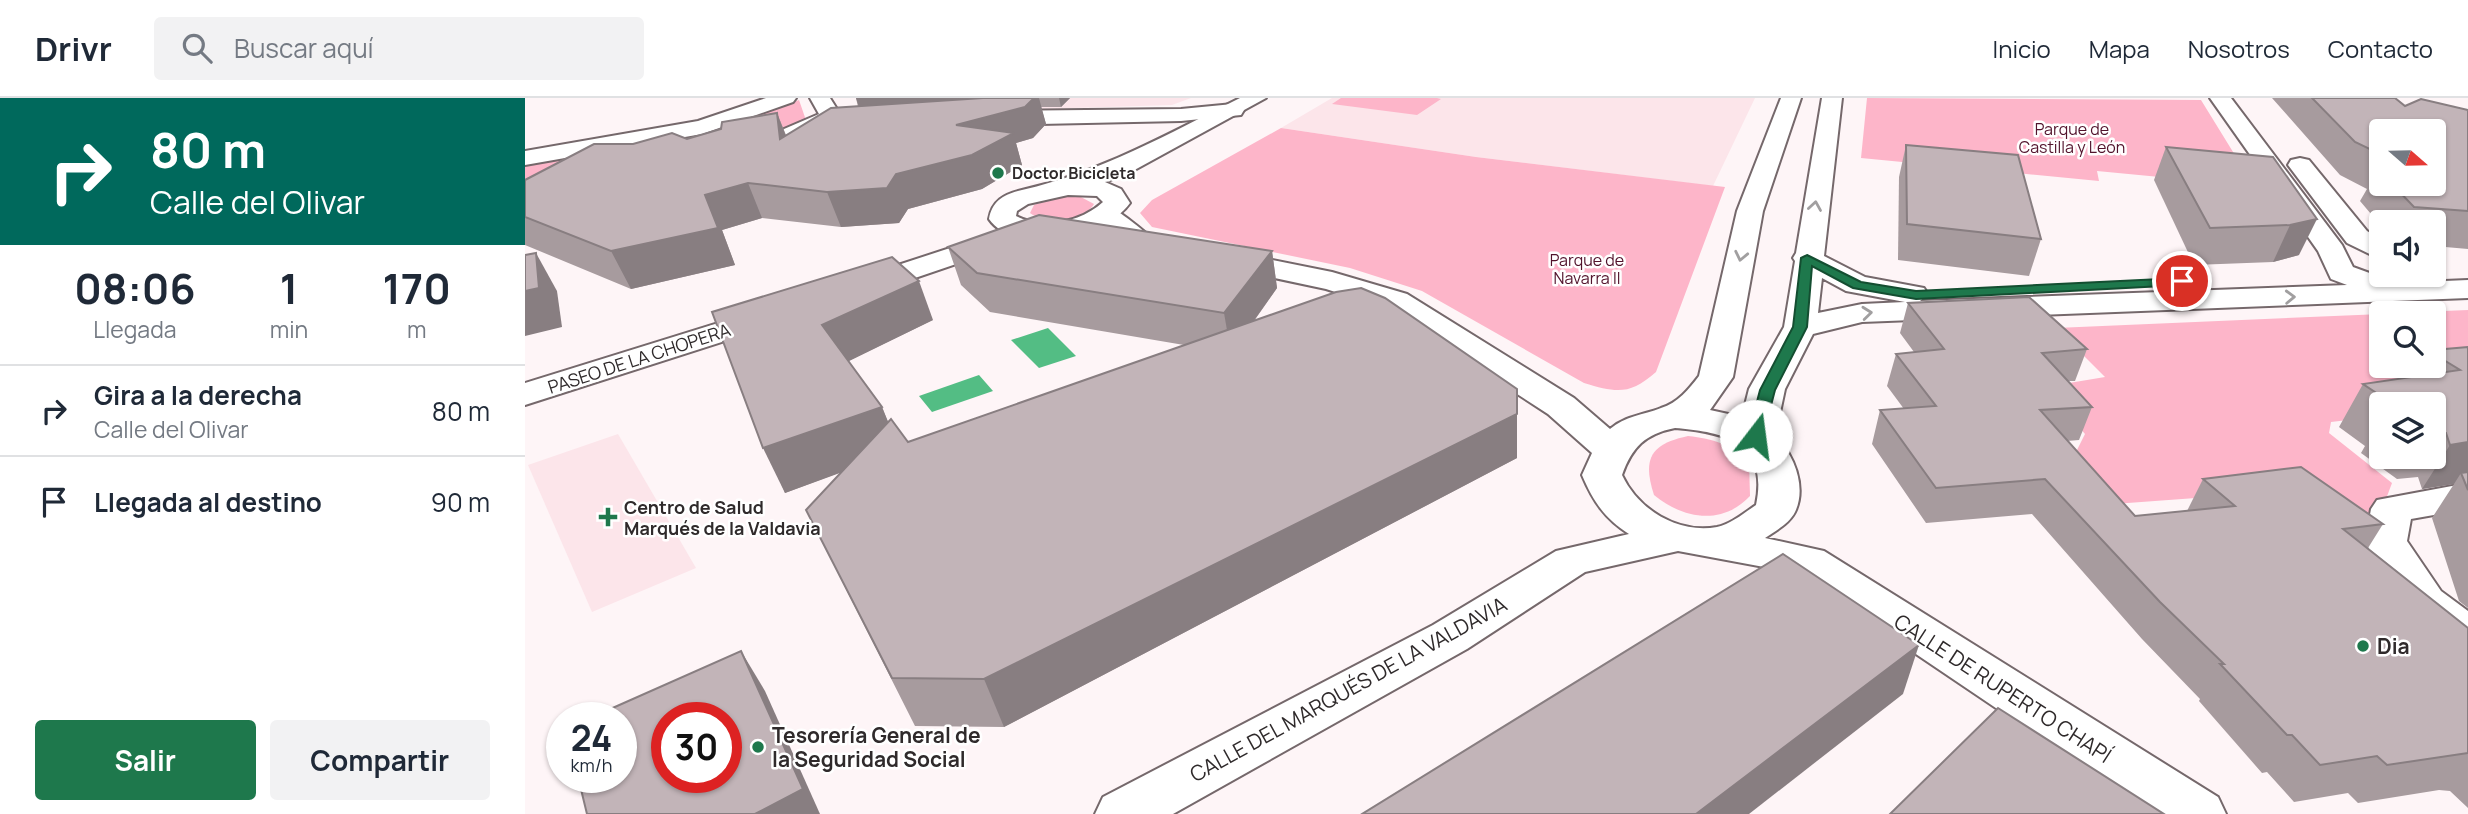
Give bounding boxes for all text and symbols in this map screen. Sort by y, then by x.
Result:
search box [154,17,644,80]
text: Drivr [35,26,112,71]
icon: search [178,29,216,67]
text: Buscar aquí [234,30,374,66]
text: Inicio [1993,32,2051,65]
text: Mapa [2089,32,2150,65]
text: Nosotros [2188,32,2290,65]
text: Contacto [2328,32,2433,65]
text: 80 m [150,116,266,183]
park label: Parque de Castilla y León [2019,118,2125,158]
north arrow [2369,119,2447,196]
map controls [2369,119,2446,469]
icon: right [35,126,126,217]
place label: Doctor Bicicleta [1012,162,1136,184]
marker: Doctor Bicicleta [990,165,1006,181]
text: Calle del Olivar [150,180,365,224]
one-way arrow [1807,200,1822,212]
button: sound [2369,210,2446,287]
park label: Parque de Navarra II [1550,249,1624,289]
one-way arrow [1734,250,1749,262]
pin [2152,251,2212,311]
text: 08:06 [74,259,196,317]
text: 1 [280,259,298,317]
text: 170 [382,259,451,317]
icon: arrive [2163,262,2201,300]
one-way arrow [2284,289,2295,304]
button: search [2369,301,2446,378]
one-way arrow [1861,306,1872,321]
text: Llegada [93,313,177,345]
text: min [270,313,308,345]
text: m [407,313,426,345]
street label: PASEO DE LA CHOPERA [545,317,734,399]
text: Gira a la derecha [94,377,302,413]
icon: right [35,392,73,430]
button: layers [2369,392,2446,469]
text: 80 m [432,393,490,429]
position arrow [1719,399,1793,473]
text: Calle del Olivar [94,413,249,445]
icon: arrive [35,483,73,521]
text: Llegada al destino [94,484,322,520]
text: 90 m [431,484,490,520]
place label: Centro de Salud Marqués de la Valdavia [624,495,821,540]
marker: Centro de Salud Marqués de la Valdavia [598,507,618,527]
street label: CALLE DEL MARQUÉS DE LA VALDAVIA [1185,590,1511,788]
street label: CALLE DE RUPERTO CHAPÍ [1889,607,2117,769]
place label: Dia [2377,632,2410,660]
marker: Dia [2355,638,2371,654]
speed limit sign: 30 [651,702,742,793]
text: 24 [571,714,612,762]
button: Salir [35,720,256,800]
button: Compartir [270,720,490,800]
place label: Tesorería General de la Seguridad Social [772,721,981,773]
marker: Tesorería General de la Seguridad Social [750,739,766,755]
text: km/h [571,753,612,777]

